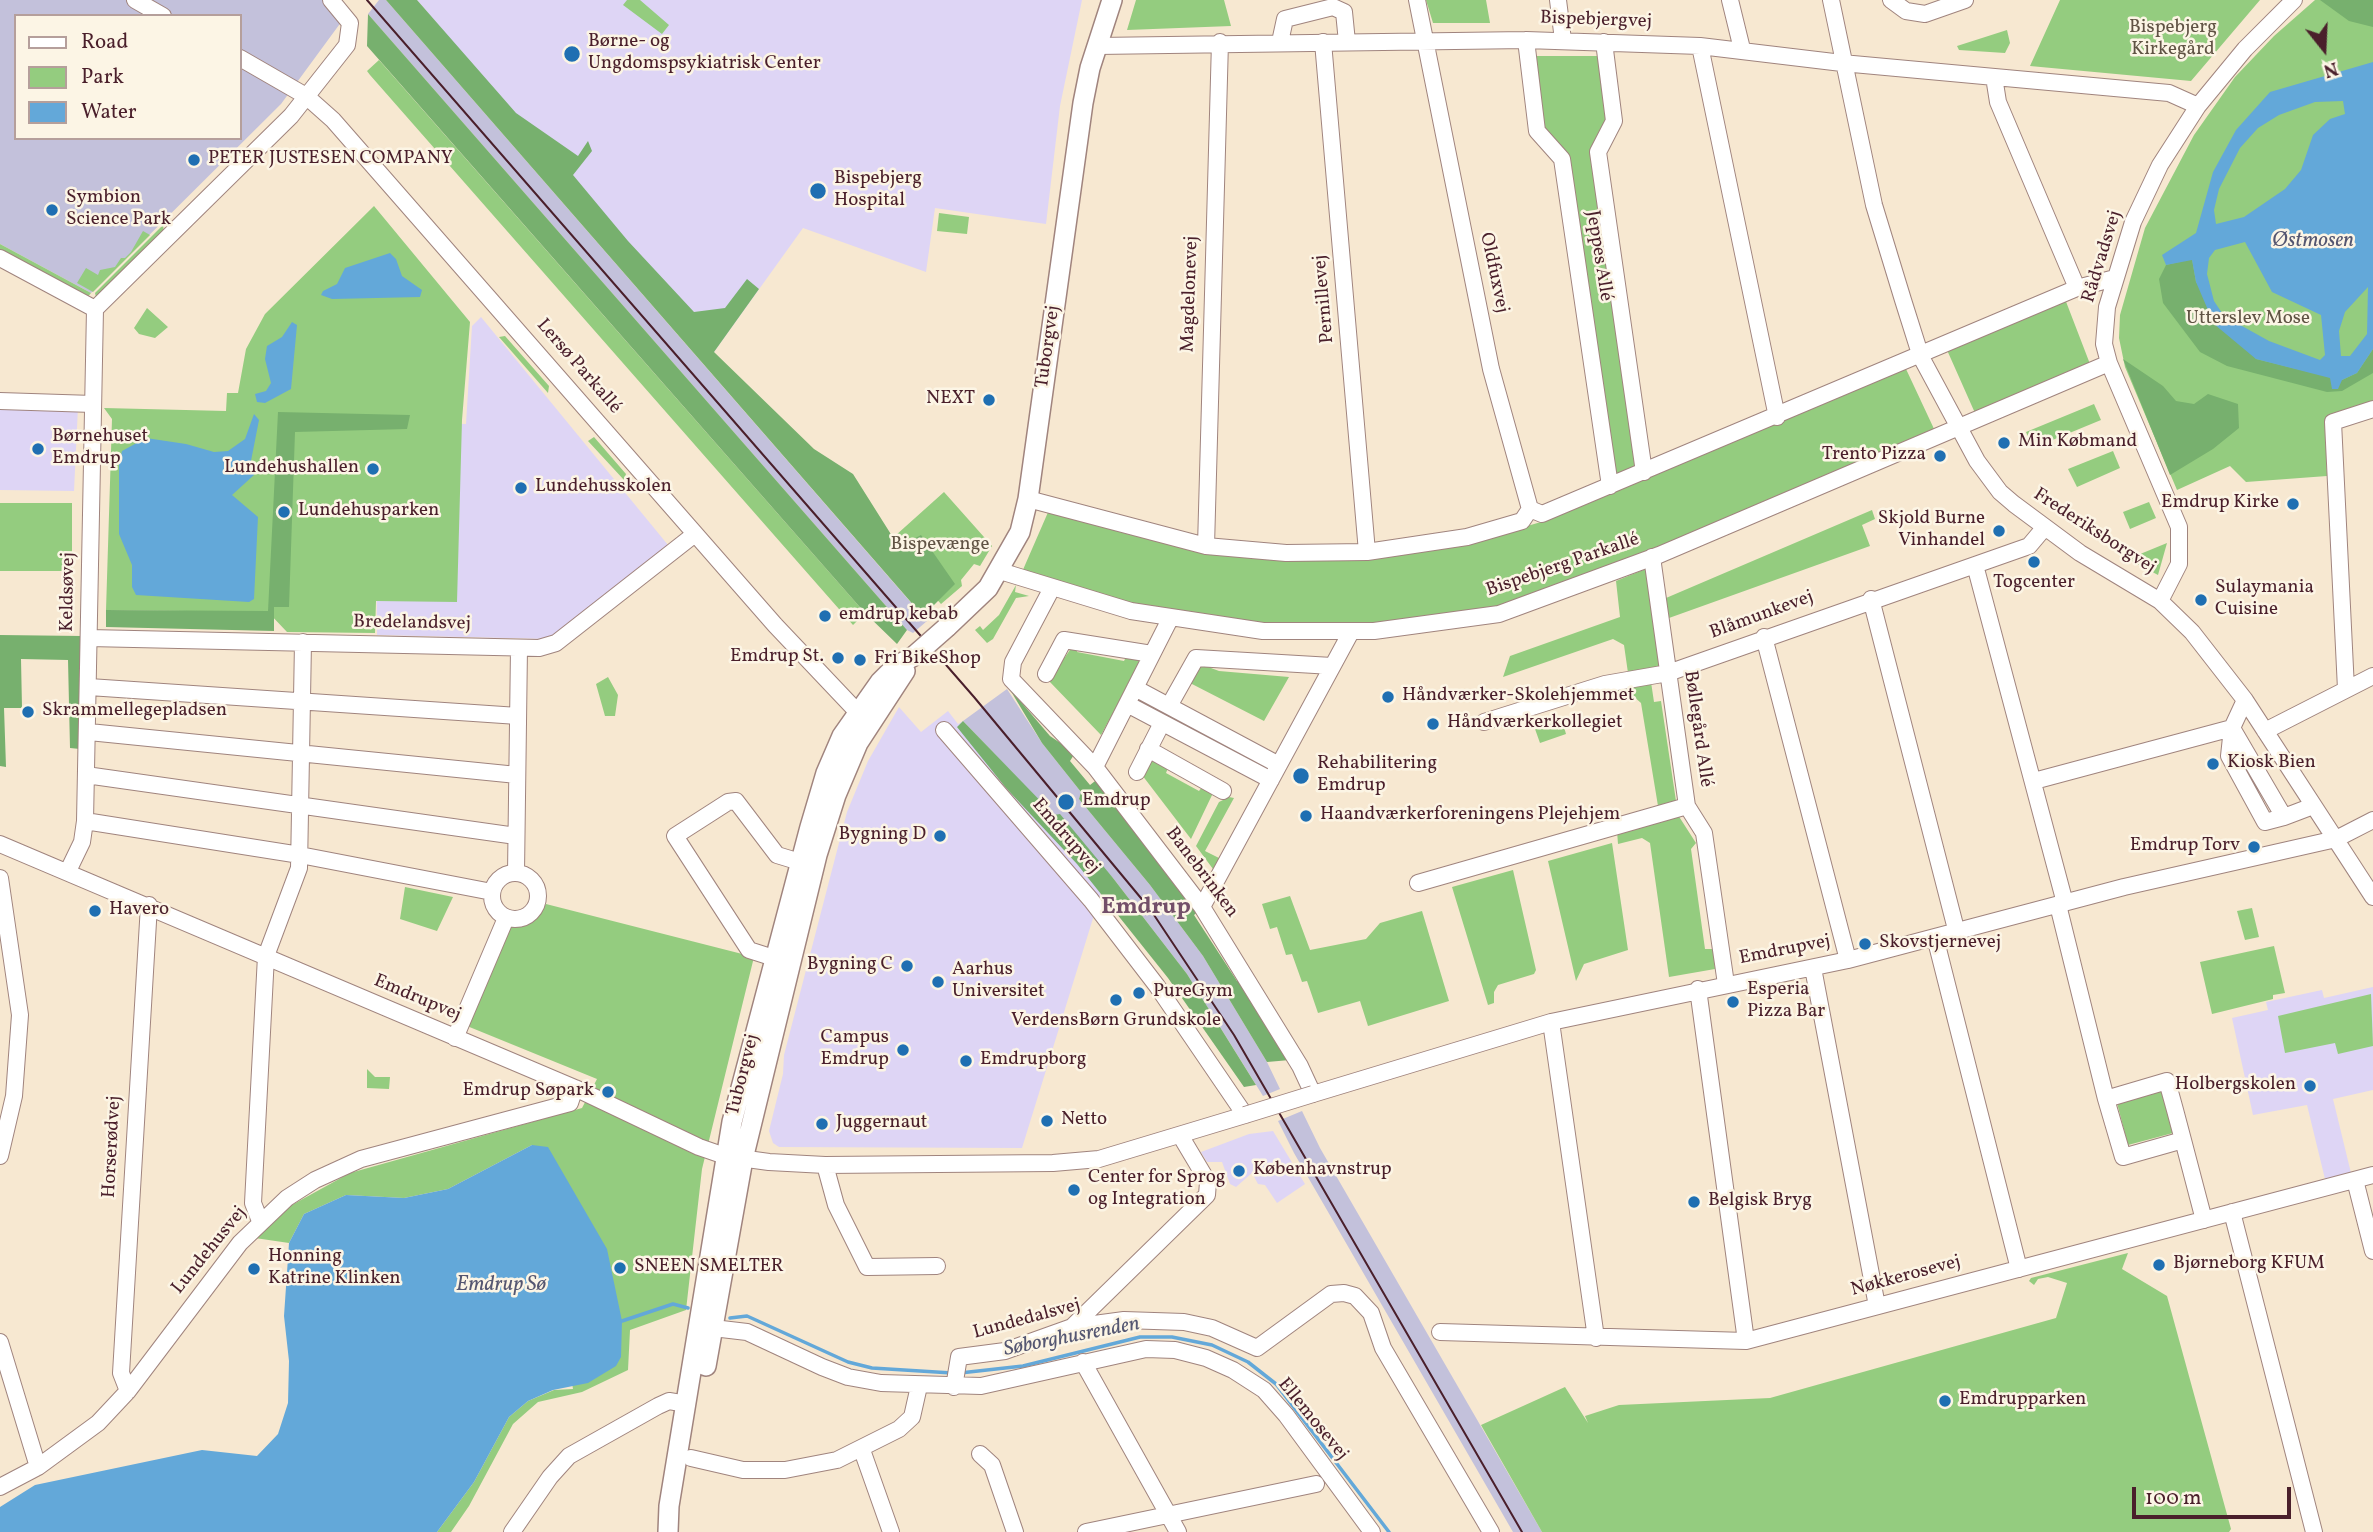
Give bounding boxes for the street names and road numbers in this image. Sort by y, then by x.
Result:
street label: Bispebjergvej [1540,8,1652,34]
street label: Rådvadsvej [2078,208,2128,306]
street label: Jeppes Allé [1580,209,1616,303]
street label: Oldfuxvej [1473,231,1513,315]
street label: Magdelonevej [1178,235,1204,353]
street label: Pernillevej [1310,254,1340,344]
street label: Tuborgvej [1032,304,1066,390]
street label: Lersø Parkallé [531,315,625,419]
street label: Frederiksborgvej [2029,484,2159,580]
street label: Bispebjerg Parkallé [1483,529,1643,603]
street label: Keldsøvej [57,552,81,632]
street label: Blåmunkevej [1707,587,1817,645]
street label: Bredelandsvej [353,612,471,636]
street label: Bøllegård Allé [1678,669,1716,789]
street label: Emdrupvej [1026,795,1104,879]
street label: Banebrinken [1160,823,1242,923]
street label: Emdrupvej [1737,931,1833,971]
street label: Emdrupvej [370,970,464,1028]
street label: Tuborgvej [723,1032,765,1118]
street label: Horserødvej [99,1095,127,1199]
street label: Lundehusvej [168,1202,252,1300]
street label: Nøkkerosevej [1849,1251,1963,1303]
street label: Lundedalsvej [971,1295,1083,1345]
street label: Ellemosevej [1272,1374,1352,1466]

